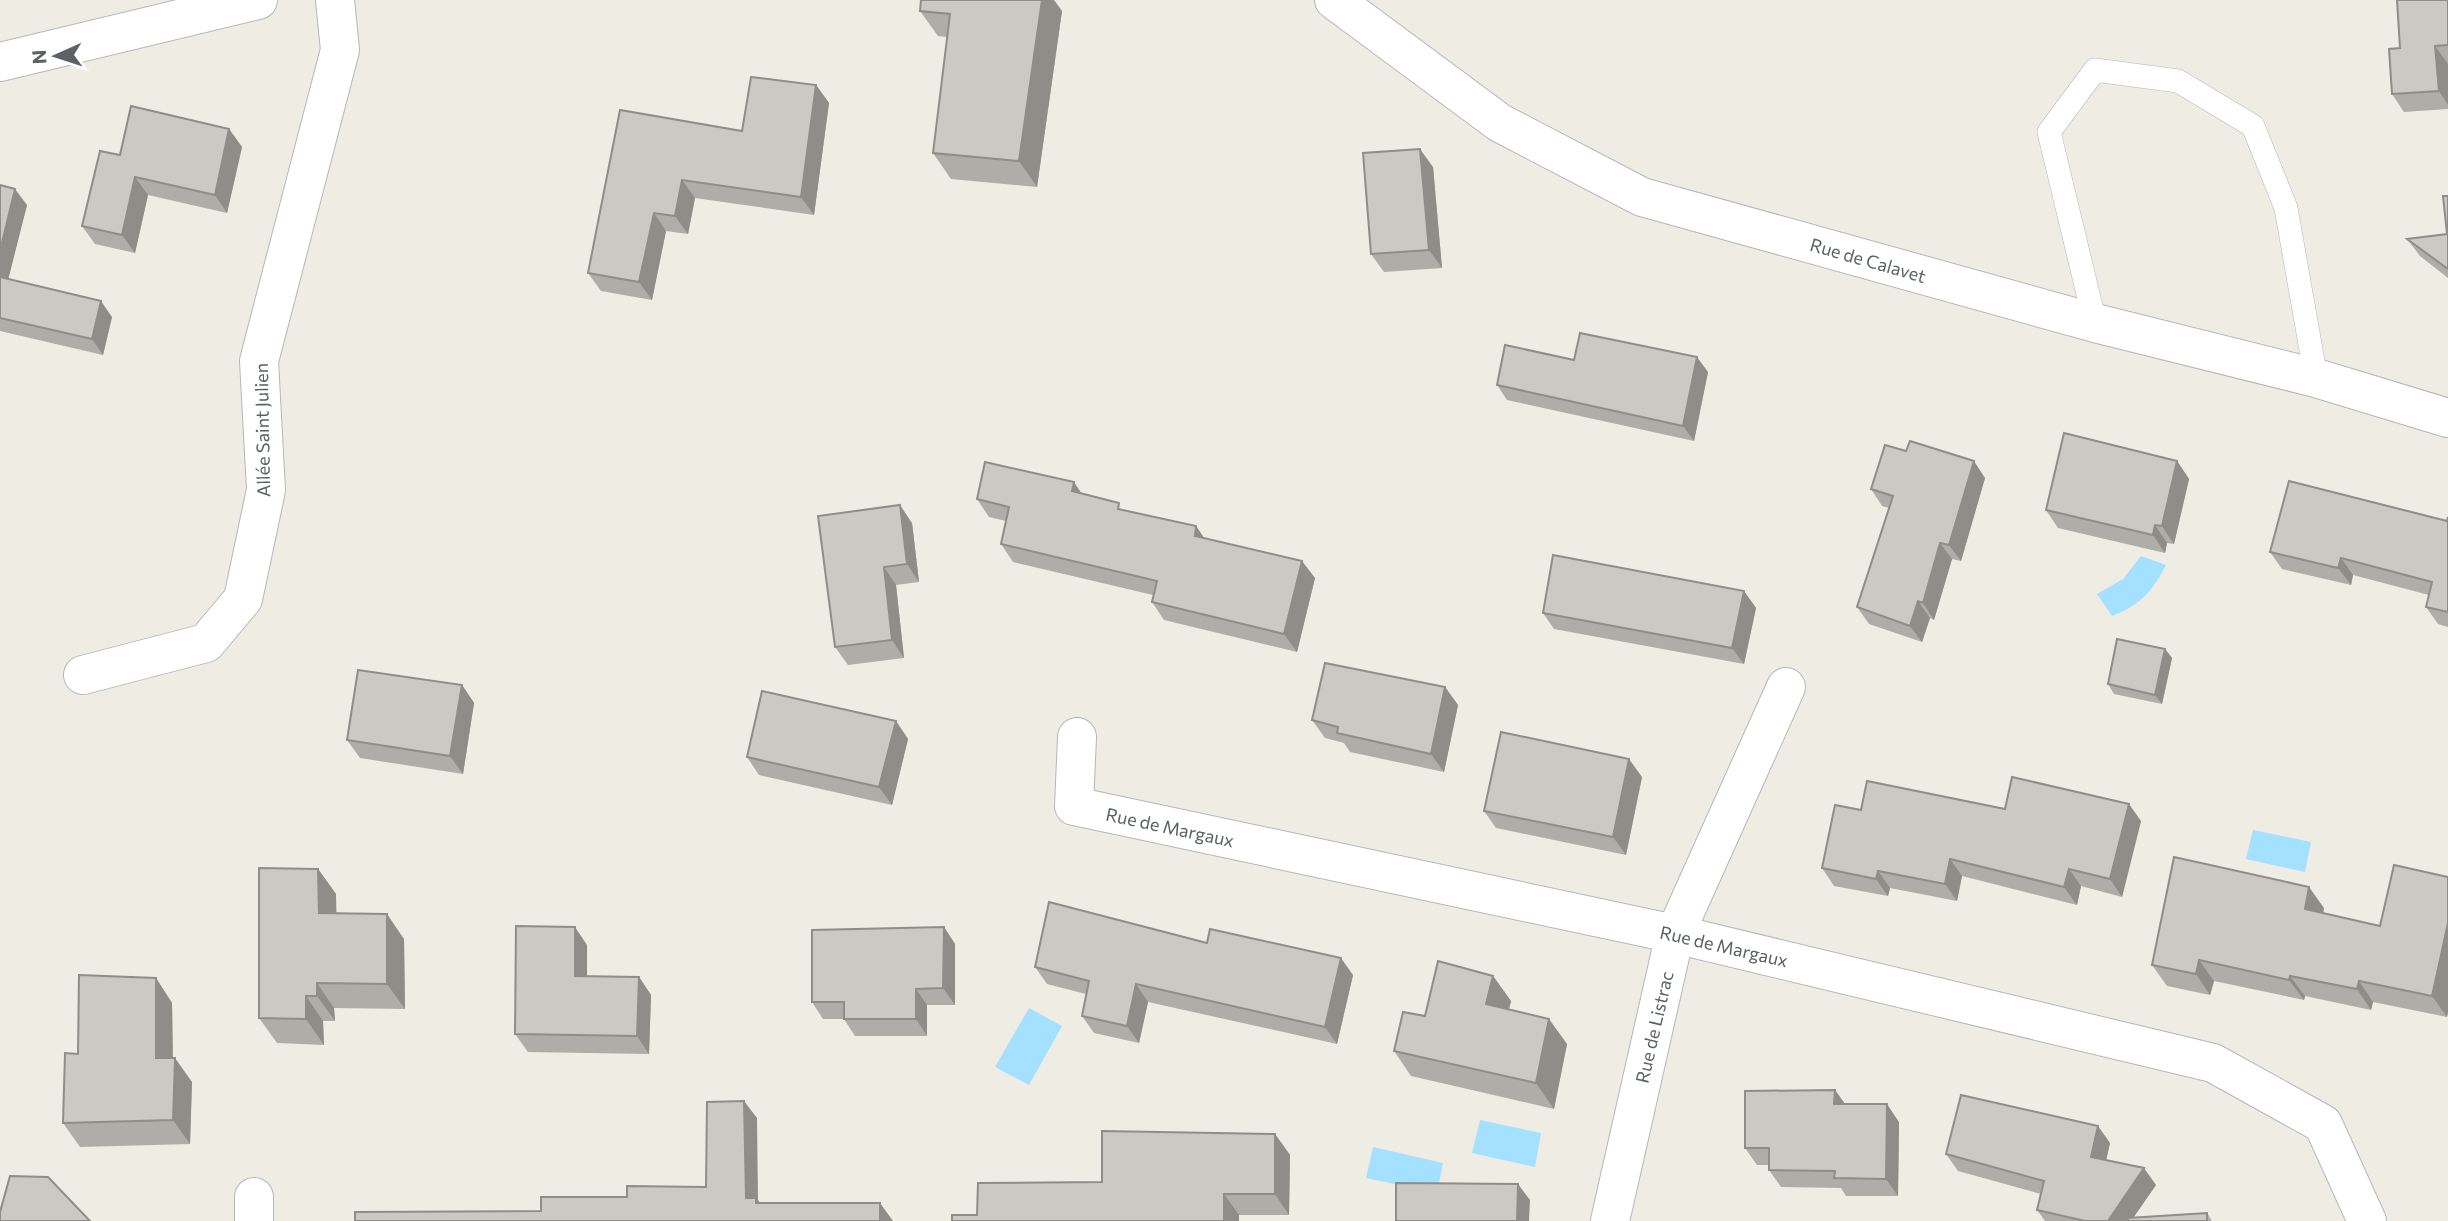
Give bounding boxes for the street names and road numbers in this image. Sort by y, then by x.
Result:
street label: Rue de Calavet [1808,233,1928,287]
street label: Allée Saint Julien [250,363,274,497]
street label: Rue de Margaux [1104,803,1237,851]
street label: Rue de Margaux [1658,921,1791,972]
street label: Rue de Listrac [1630,969,1678,1085]

